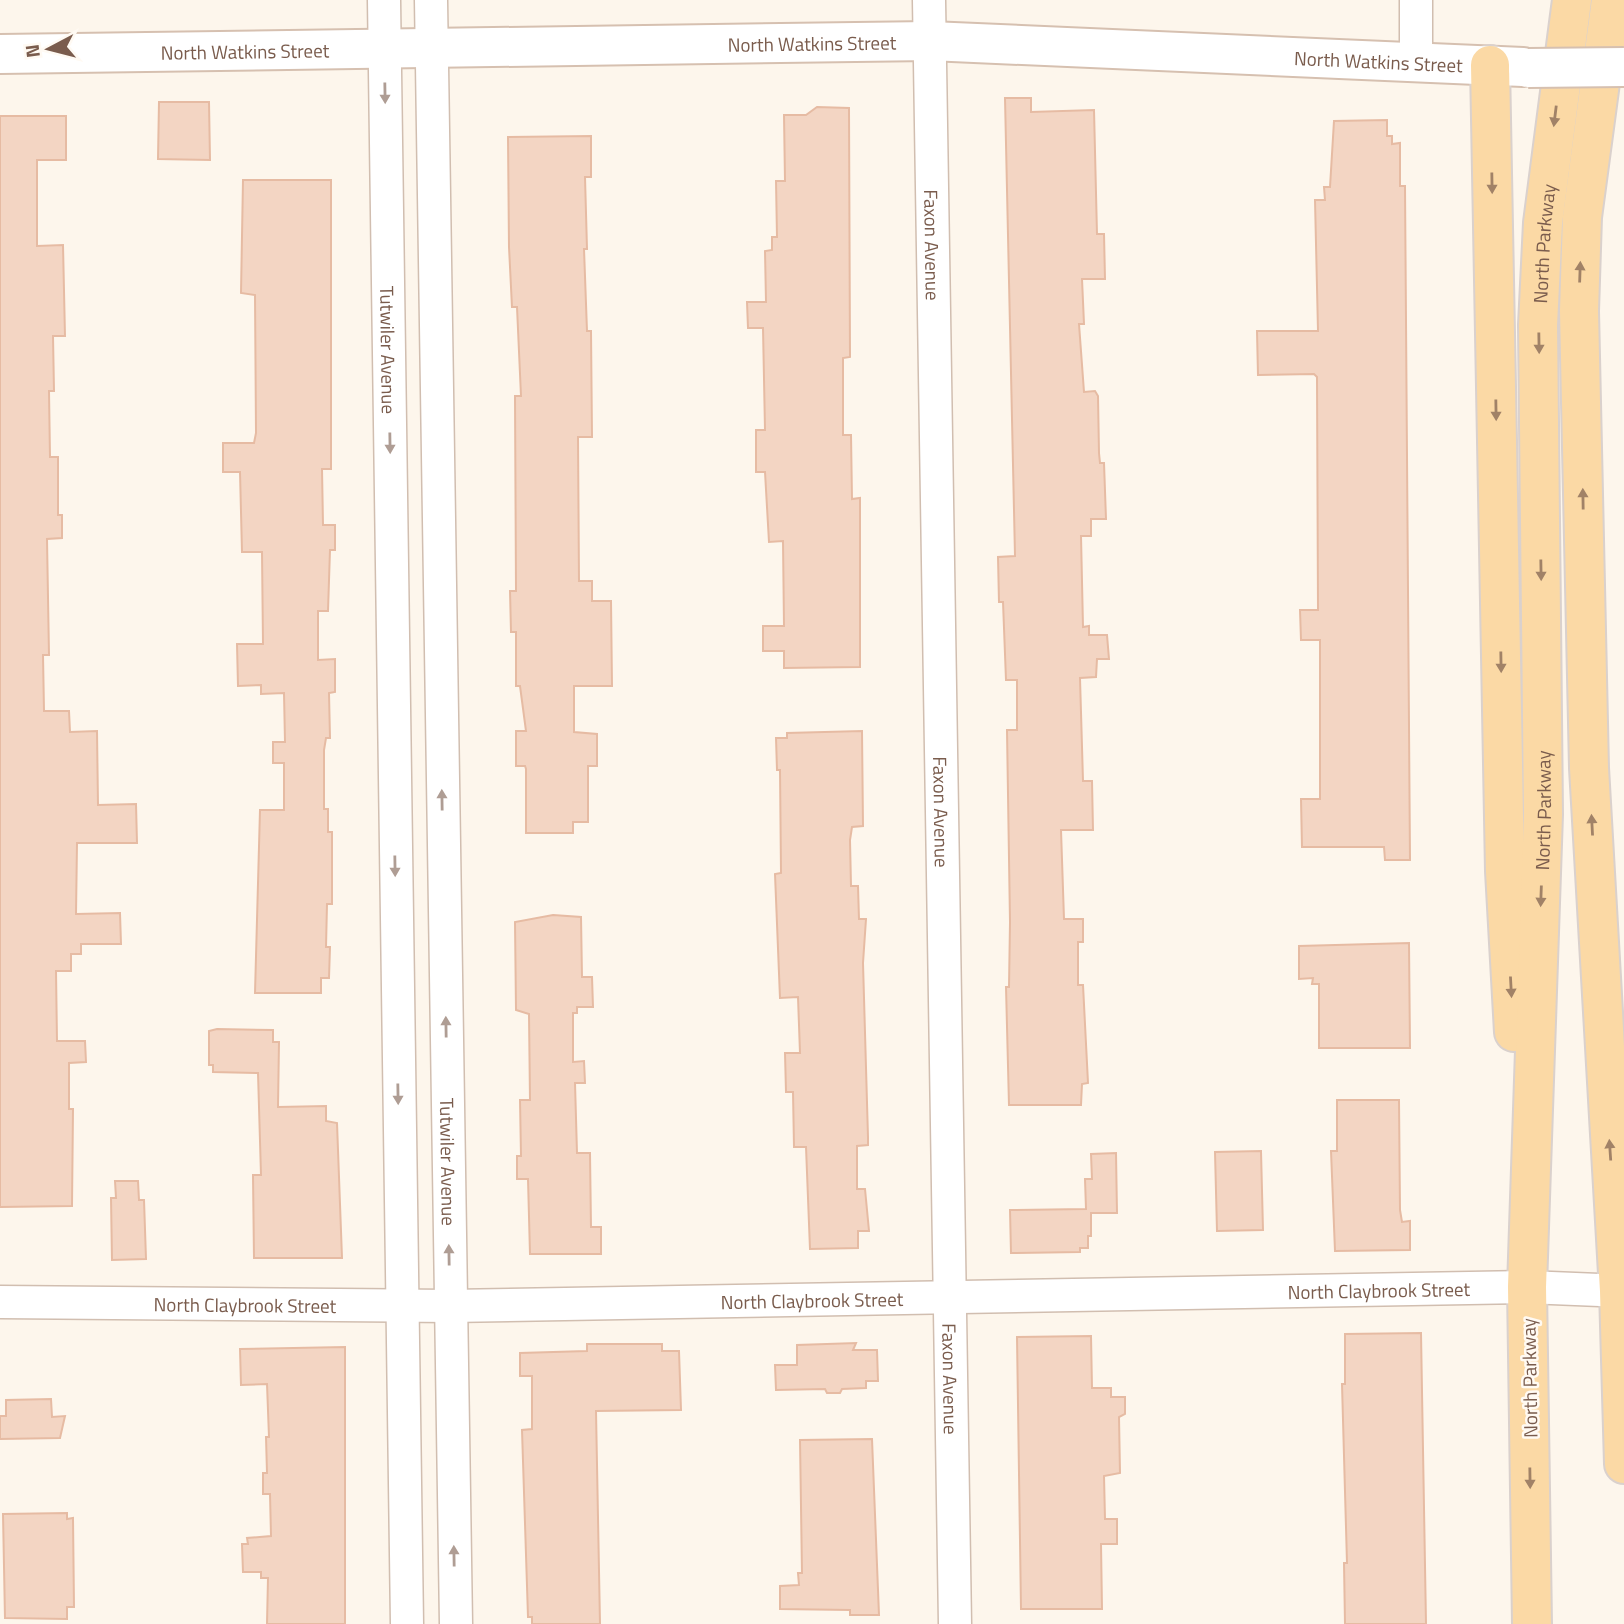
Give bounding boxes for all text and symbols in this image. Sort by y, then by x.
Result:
north arrow [14,14,84,84]
street label: North Watkins Street [727,27,897,58]
street label: North Watkins Street [160,35,330,66]
street label: North Watkins Street [1294,42,1464,79]
text: N [16,43,47,59]
one-way arrow [379,82,391,104]
one-way arrow [1549,105,1560,127]
one-way arrow [1486,172,1498,194]
street label: North Parkway [1525,182,1562,304]
street label: Faxon Avenue [918,189,948,301]
one-way arrow [1575,261,1586,283]
street label: Tutwiler Avenue [374,286,404,414]
one-way arrow [1533,332,1545,354]
one-way arrow [1491,399,1502,421]
one-way arrow [384,432,395,454]
one-way arrow [1578,488,1589,510]
one-way arrow [1535,560,1547,582]
one-way arrow [1495,651,1507,673]
street label: North Parkway [1527,750,1558,871]
street label: Faxon Avenue [927,756,957,868]
one-way arrow [436,789,448,811]
one-way arrow [1586,813,1597,835]
one-way arrow [390,855,401,877]
one-way arrow [1535,885,1546,907]
one-way arrow [1506,977,1517,999]
one-way arrow [440,1016,451,1038]
one-way arrow [393,1083,404,1105]
street label: Tutwiler Avenue [433,1098,464,1226]
one-way arrow [1604,1138,1615,1160]
one-way arrow [443,1244,455,1266]
street label: North Claybrook Street [1287,1273,1471,1306]
street label: North Claybrook Street [720,1284,904,1316]
street label: North Claybrook Street [154,1289,337,1319]
street label: North Parkway [1513,1318,1545,1438]
street label: Faxon Avenue [936,1323,966,1435]
one-way arrow [1525,1467,1536,1489]
one-way arrow [448,1545,460,1567]

